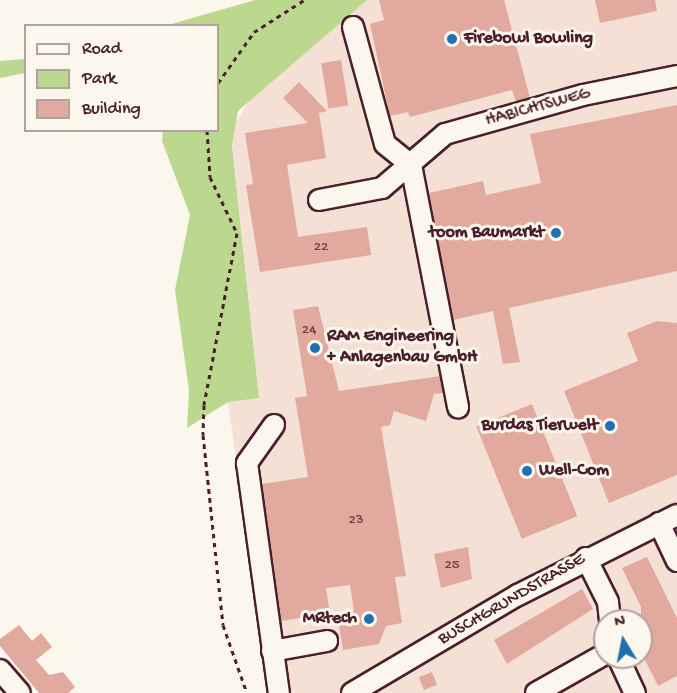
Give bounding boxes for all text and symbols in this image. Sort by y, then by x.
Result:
legend [24,24,219,132]
place label: Firebowl Bowling [464,28,593,50]
marker: Firebowl Bowling [445,32,459,46]
text: Road [82,39,121,60]
text: Park [82,69,116,90]
street label: HABICHTSWEG [483,84,593,132]
text: Building [82,99,141,120]
place label: toom Baumarkt [429,222,544,244]
marker: toom Baumarkt [549,226,563,240]
house number: 22 [314,239,328,257]
house number: 24 [302,322,316,340]
place label: RAM Engineering + Anlagenbau GmbH [327,327,477,370]
marker: RAM Engineering + Anlagenbau GmbH [308,341,322,355]
place label: Burdas Tierwelt [482,415,598,437]
marker: Burdas Tierwelt [603,419,617,433]
place label: Well-Com [539,460,609,482]
marker: Well-Com [520,464,534,478]
house number: 23 [348,512,364,530]
street label: BUSCHGRUNDSTRASSE [435,549,589,651]
house number: 25 [444,557,460,575]
place label: MRtech [303,608,357,630]
north arrow [593,609,653,669]
marker: MRtech [362,612,376,626]
text: N [613,612,627,633]

